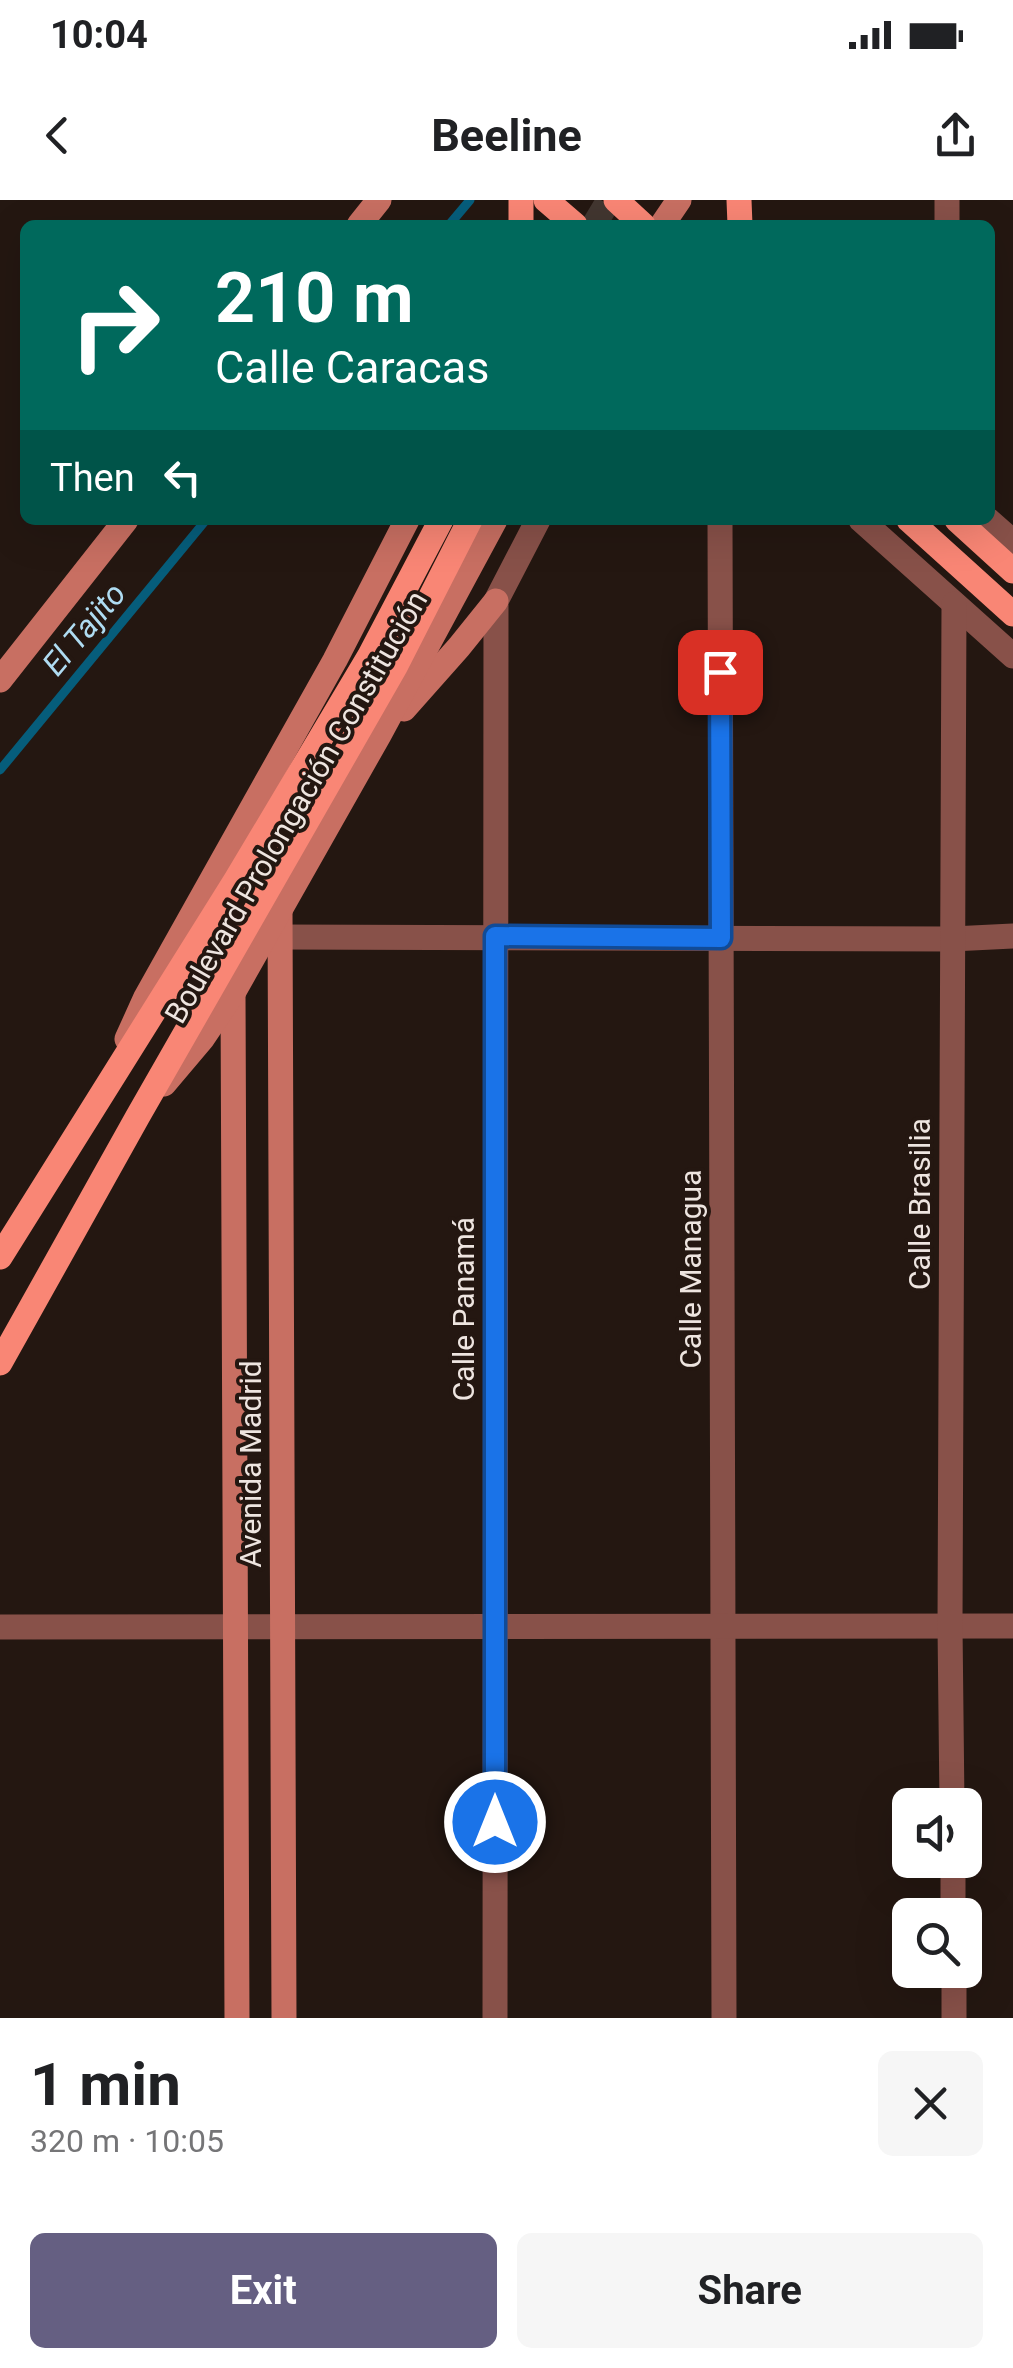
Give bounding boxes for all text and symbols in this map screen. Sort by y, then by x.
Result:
text: 10:04 [50,13,148,57]
icon: back [30,108,85,163]
icon: share [928,108,983,163]
text: Beeline [431,109,582,162]
text: 210 m [215,257,414,339]
icon: right [50,260,180,390]
text: Calle Caracas [215,341,490,394]
icon: left [155,450,210,505]
text: Then [50,456,135,500]
water label: El Tajito [35,575,133,683]
street label: Boulevard Prolongación Constitución [158,585,434,1029]
pin [678,630,763,715]
icon: arrive [693,645,748,700]
street label: Calle Brasilia [902,1118,937,1290]
street label: Calle Managua [673,1170,708,1368]
street label: Calle Panamá [446,1217,481,1401]
street label: Avenida Madrid [233,1360,268,1568]
position arrow [443,1770,547,1874]
map controls [892,1788,982,1988]
button: sound [892,1788,982,1878]
button: search [892,1898,982,1988]
text: 1 min [30,2049,181,2120]
button: close [878,2051,983,2156]
text: 320 m · 10:05 [30,2122,224,2160]
button: Exit [30,2233,497,2348]
button: Share [517,2233,983,2348]

